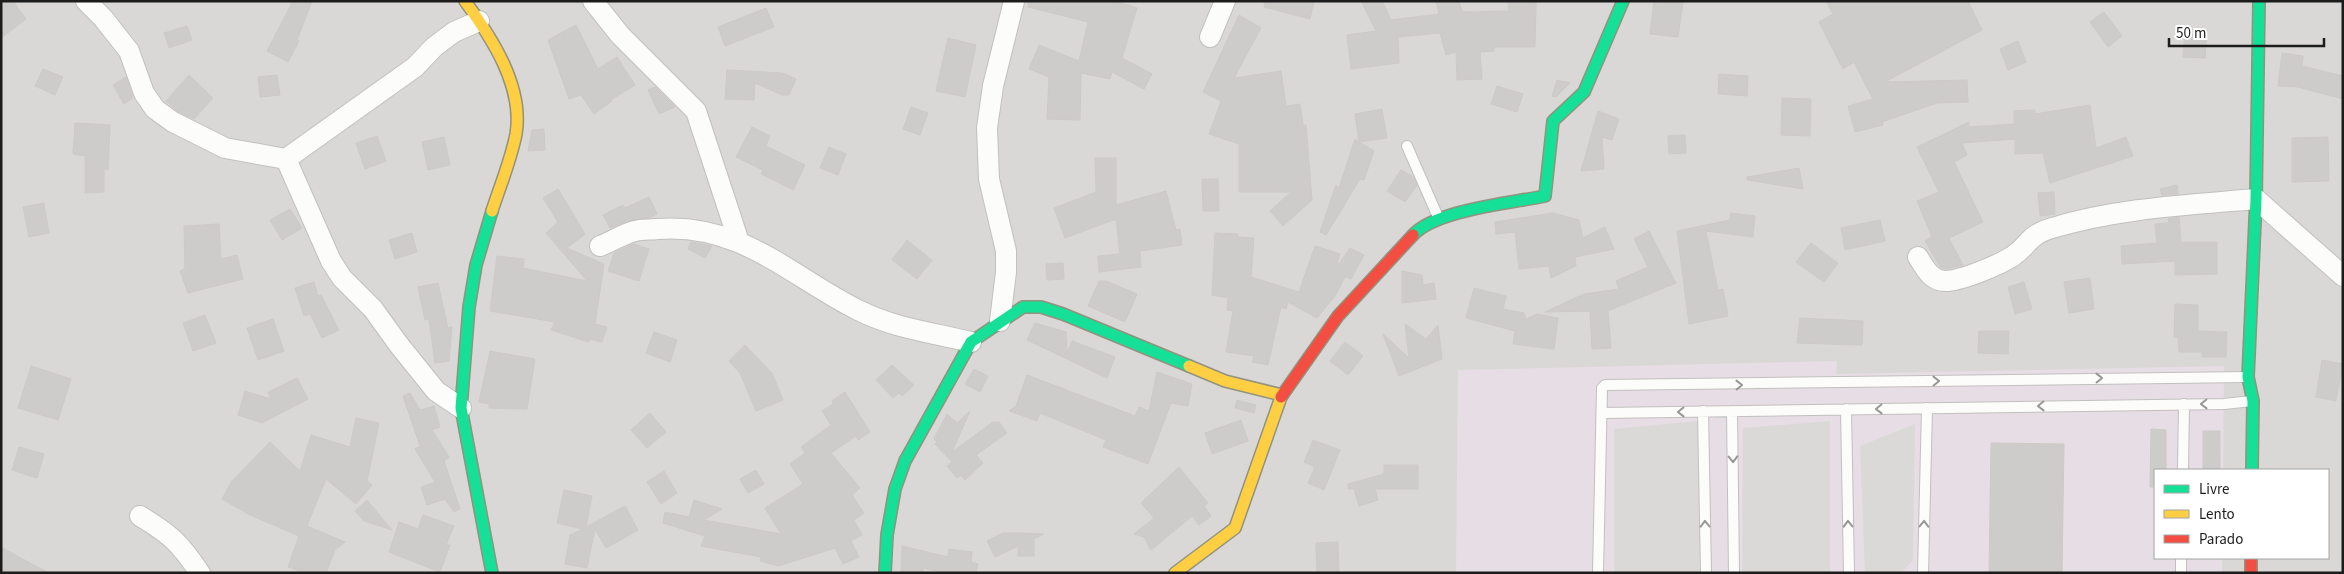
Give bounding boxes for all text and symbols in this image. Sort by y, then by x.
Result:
scale bar [2169,15,2324,47]
text: 50 m [2176,23,2206,44]
one-way arrow [2095,373,2103,384]
one-way arrow [1933,376,1941,387]
one-way arrow [1735,379,1743,390]
one-way arrow [2200,399,2208,409]
one-way arrow [2037,401,2045,411]
one-way arrow [1875,404,1882,414]
one-way arrow [1677,406,1685,417]
one-way arrow [1728,456,1738,464]
legend [2154,469,2329,559]
text: Livre [2199,479,2229,500]
text: Lento [2199,504,2235,525]
one-way arrow [1700,520,1710,528]
one-way arrow [1843,520,1853,528]
one-way arrow [1919,520,1930,528]
text: Parado [2199,529,2243,550]

